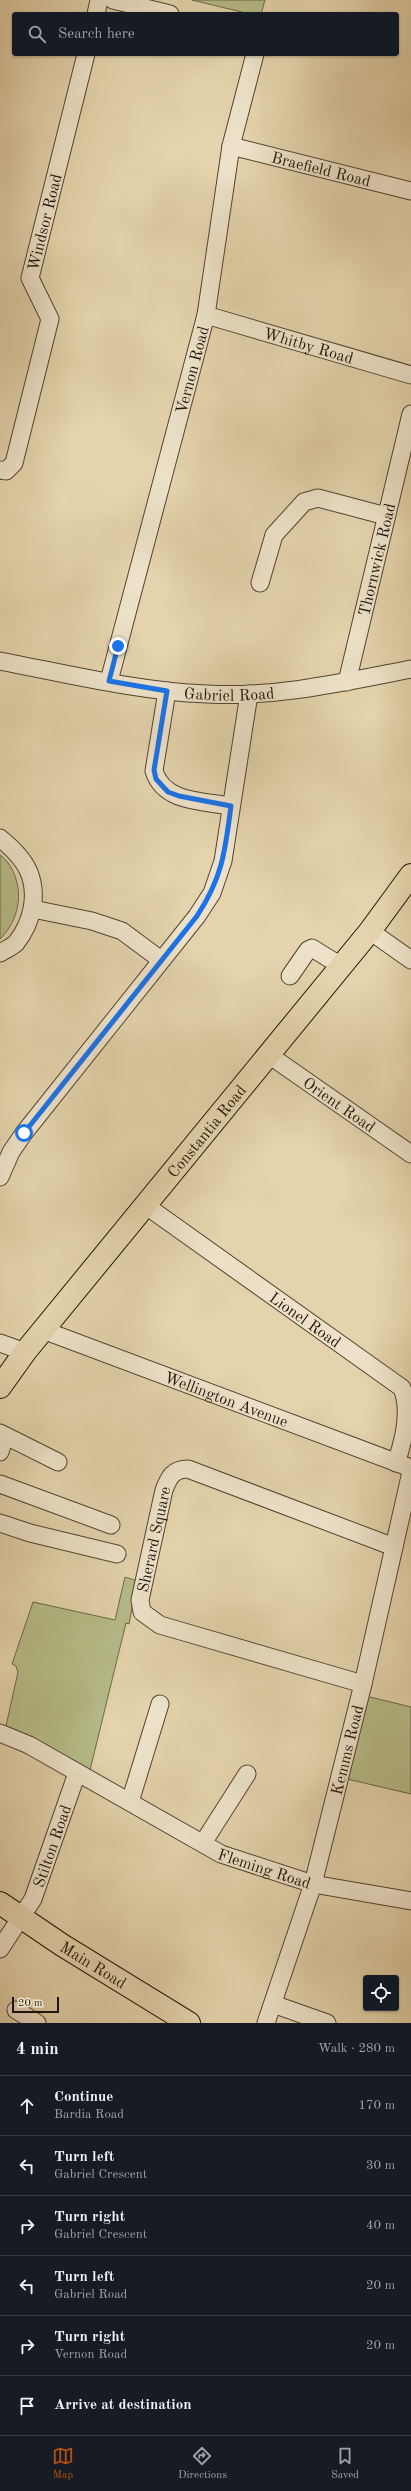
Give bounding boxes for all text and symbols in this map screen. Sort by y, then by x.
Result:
search box [12,12,399,56]
icon: search [26,23,48,45]
text: Search here [58,27,135,42]
street label: Braefield Road [270,150,372,191]
street label: Windsor Road [26,173,66,273]
street label: Vernon Road [174,325,213,416]
street label: Whitby Road [261,326,355,368]
street label: Thornwick Road [357,502,399,618]
route end [109,637,127,655]
street label: Gabriel Road [183,686,275,705]
street label: Orient Road [299,1075,377,1136]
street label: Constantia Road [165,1083,250,1181]
route start [15,1124,33,1142]
street label: Lionel Road [266,1290,343,1352]
street label: Wellington Avenue [162,1370,290,1431]
street label: Sherard Square [136,1484,175,1594]
street label: Kemms Road [330,1704,367,1797]
street label: Stilton Road [32,1803,75,1890]
street label: Fleming Road [215,1847,313,1893]
street label: Main Road [57,1940,128,1992]
map controls [363,1975,399,2011]
button: locate [363,1975,399,2011]
scale bar [12,1995,59,2014]
text: 20 m [18,1998,43,2009]
text: 4 min [16,2041,59,2058]
text: Walk · 280 m [318,2042,395,2055]
text: Continue [54,2090,113,2105]
icon: ahead [16,2095,38,2117]
text: 170 m [358,2099,395,2112]
text: Bardia Road [54,2108,124,2121]
text: Turn left [54,2150,114,2165]
icon: left [16,2155,38,2177]
text: 30 m [366,2159,395,2172]
text: Gabriel Crescent [54,2168,147,2181]
text: Turn right [54,2210,125,2225]
icon: right [16,2215,38,2237]
text: 40 m [366,2219,395,2232]
text: Gabriel Crescent [54,2228,147,2241]
text: Turn left [54,2270,114,2285]
icon: left [16,2275,38,2297]
text: 20 m [366,2279,395,2292]
text: Gabriel Road [54,2288,127,2301]
text: Turn right [54,2330,125,2345]
icon: right [16,2335,38,2357]
text: 20 m [366,2339,395,2352]
text: Vernon Road [54,2348,127,2361]
icon: arrive [16,2395,38,2417]
text: Arrive at destination [54,2398,192,2413]
tab: Map [52,2445,74,2483]
tab: Directions [178,2445,227,2483]
tab: Saved [331,2445,359,2483]

